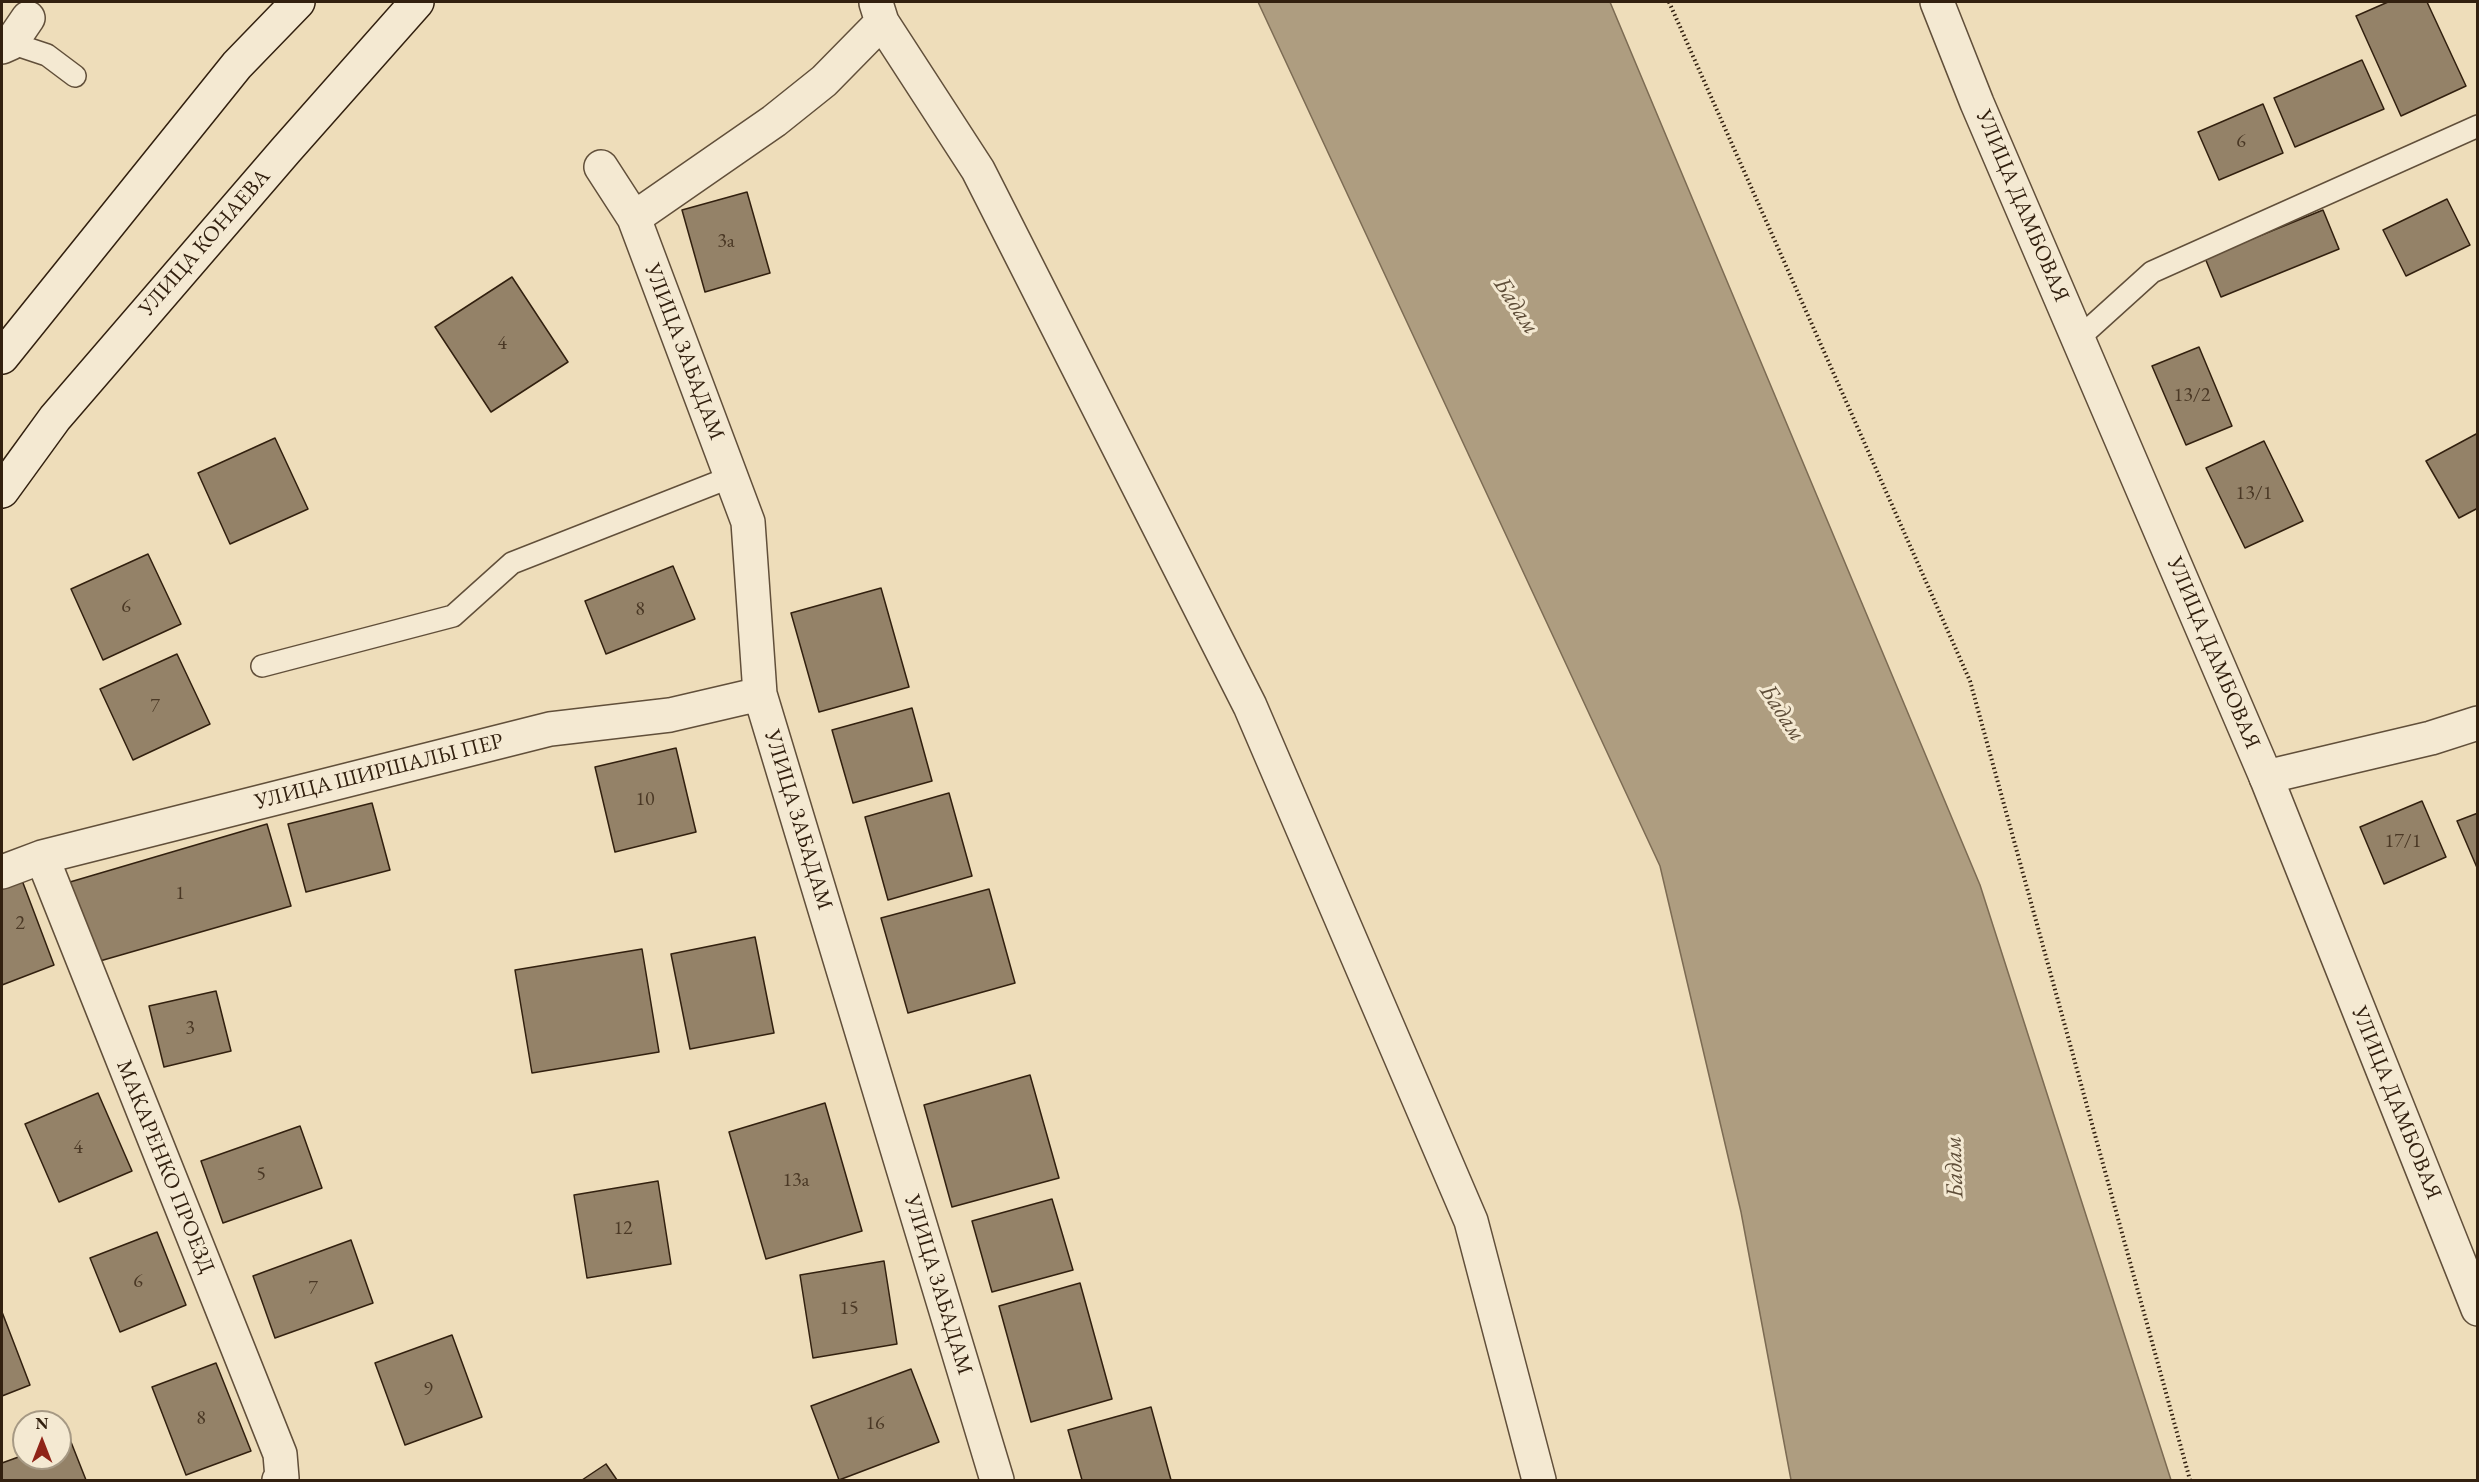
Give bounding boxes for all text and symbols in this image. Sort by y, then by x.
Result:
street label: УЛИЦА ДАМБОВАЯ [1970,106,2074,306]
house number: 6 [2236,130,2246,154]
street label: УЛИЦА КОНАЕВА [134,164,276,322]
house number: 3а [717,230,735,254]
street label: УЛИЦА ЗАБАДАМ [638,260,730,444]
water label: Бадам [1487,272,1545,340]
house number: 4 [497,332,507,356]
house number: 13/2 [2174,384,2210,408]
house number: 13/1 [2236,482,2272,506]
street label: УЛИЦА ДАМБОВАЯ [2161,553,2265,753]
house number: 6 [121,595,131,619]
house number: 8 [635,598,645,622]
water label: Бадам [1753,679,1811,747]
house number: 7 [150,695,160,719]
street label: УЛИЦА ЗАБАДАМ [758,727,838,913]
street label: УЛИЦА ШИРШАЛЫ ПЕР [252,728,506,816]
house number: 10 [635,788,655,812]
house number: 17/1 [2385,830,2421,854]
house number: 1 [175,882,185,906]
house number: 2 [15,912,25,936]
street label: УЛИЦА ДАМБОВАЯ [2345,1003,2447,1203]
house number: 3 [185,1017,195,1041]
street label: МАКАРЕНКО ПРОЕЗД [110,1056,220,1278]
water label: Бадам [1940,1135,1970,1199]
house number: 4 [73,1136,83,1160]
house number: 5 [256,1163,266,1187]
house number: 13а [782,1169,810,1193]
street label: УЛИЦА ЗАБАДАМ [898,1192,978,1378]
house number: 12 [613,1217,633,1241]
house number: 6 [133,1270,143,1294]
house number: 7 [308,1277,318,1301]
house number: 15 [839,1297,859,1321]
house number: 9 [423,1378,433,1402]
house number: 8 [196,1407,206,1431]
north arrow [12,1410,72,1470]
house number: 16 [865,1412,885,1436]
text: N [36,1413,48,1434]

